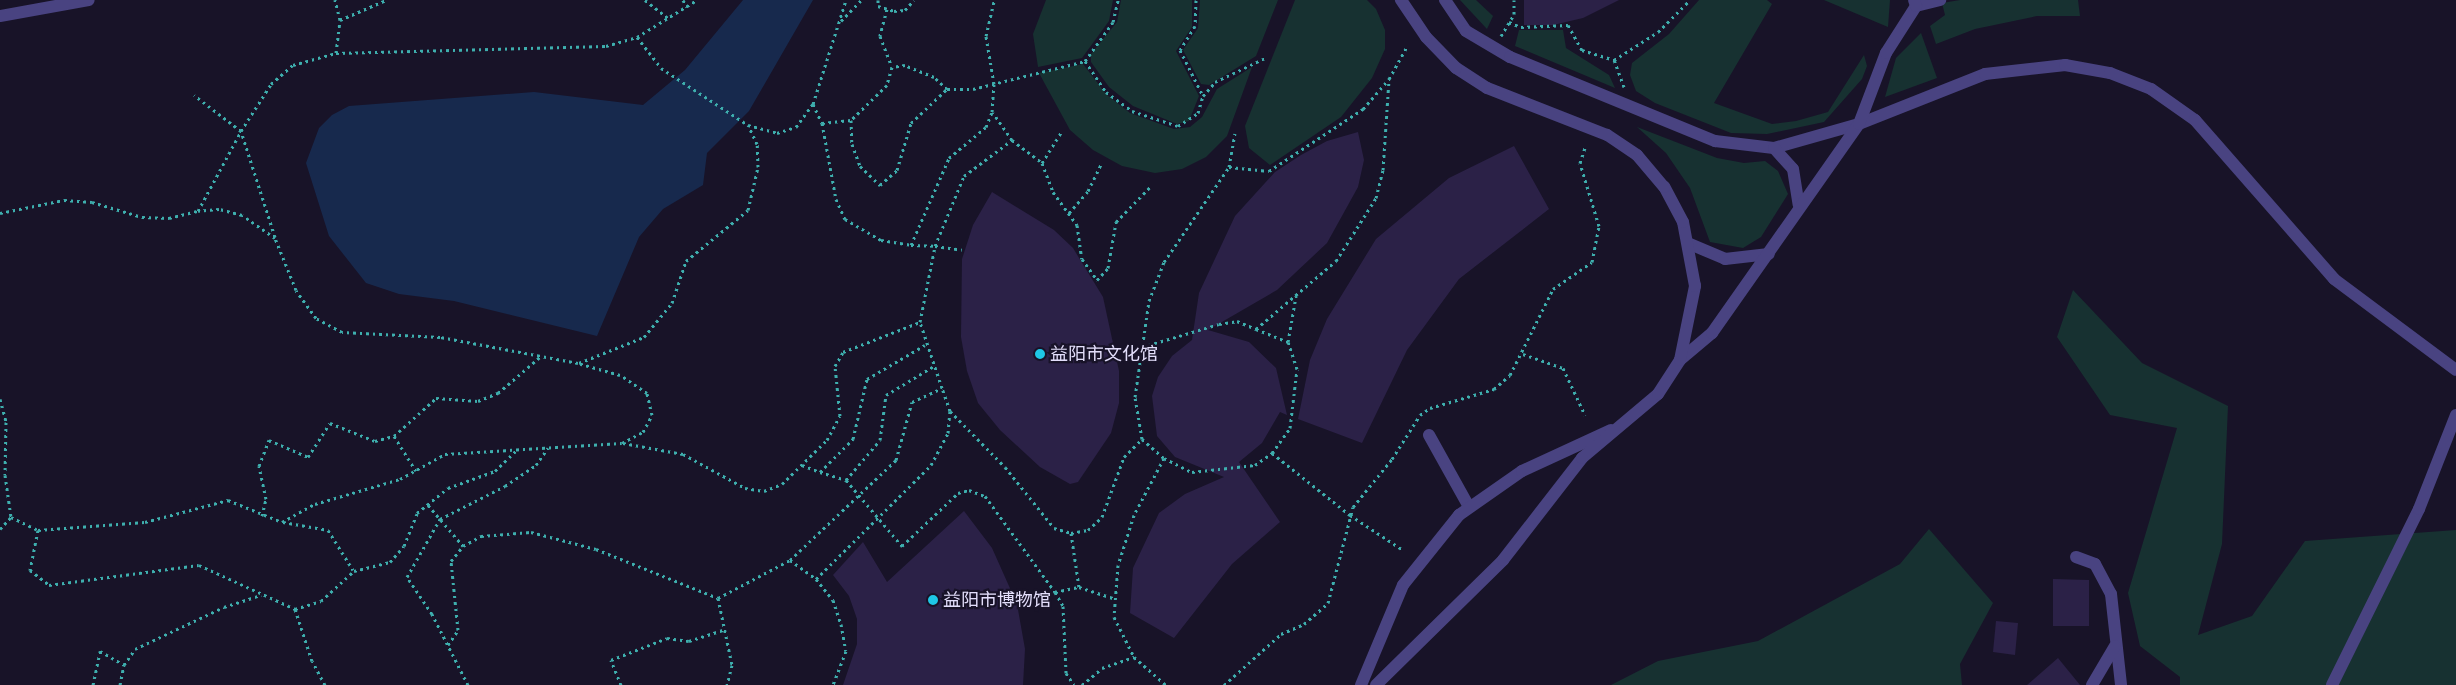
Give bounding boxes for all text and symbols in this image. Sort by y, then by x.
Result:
place label: 益阳市文化馆 [1050,343,1158,365]
marker: 益阳市文化馆 [1034,348,1046,360]
place label: 益阳市博物馆 [943,589,1051,611]
marker: 益阳市博物馆 [927,594,939,606]

